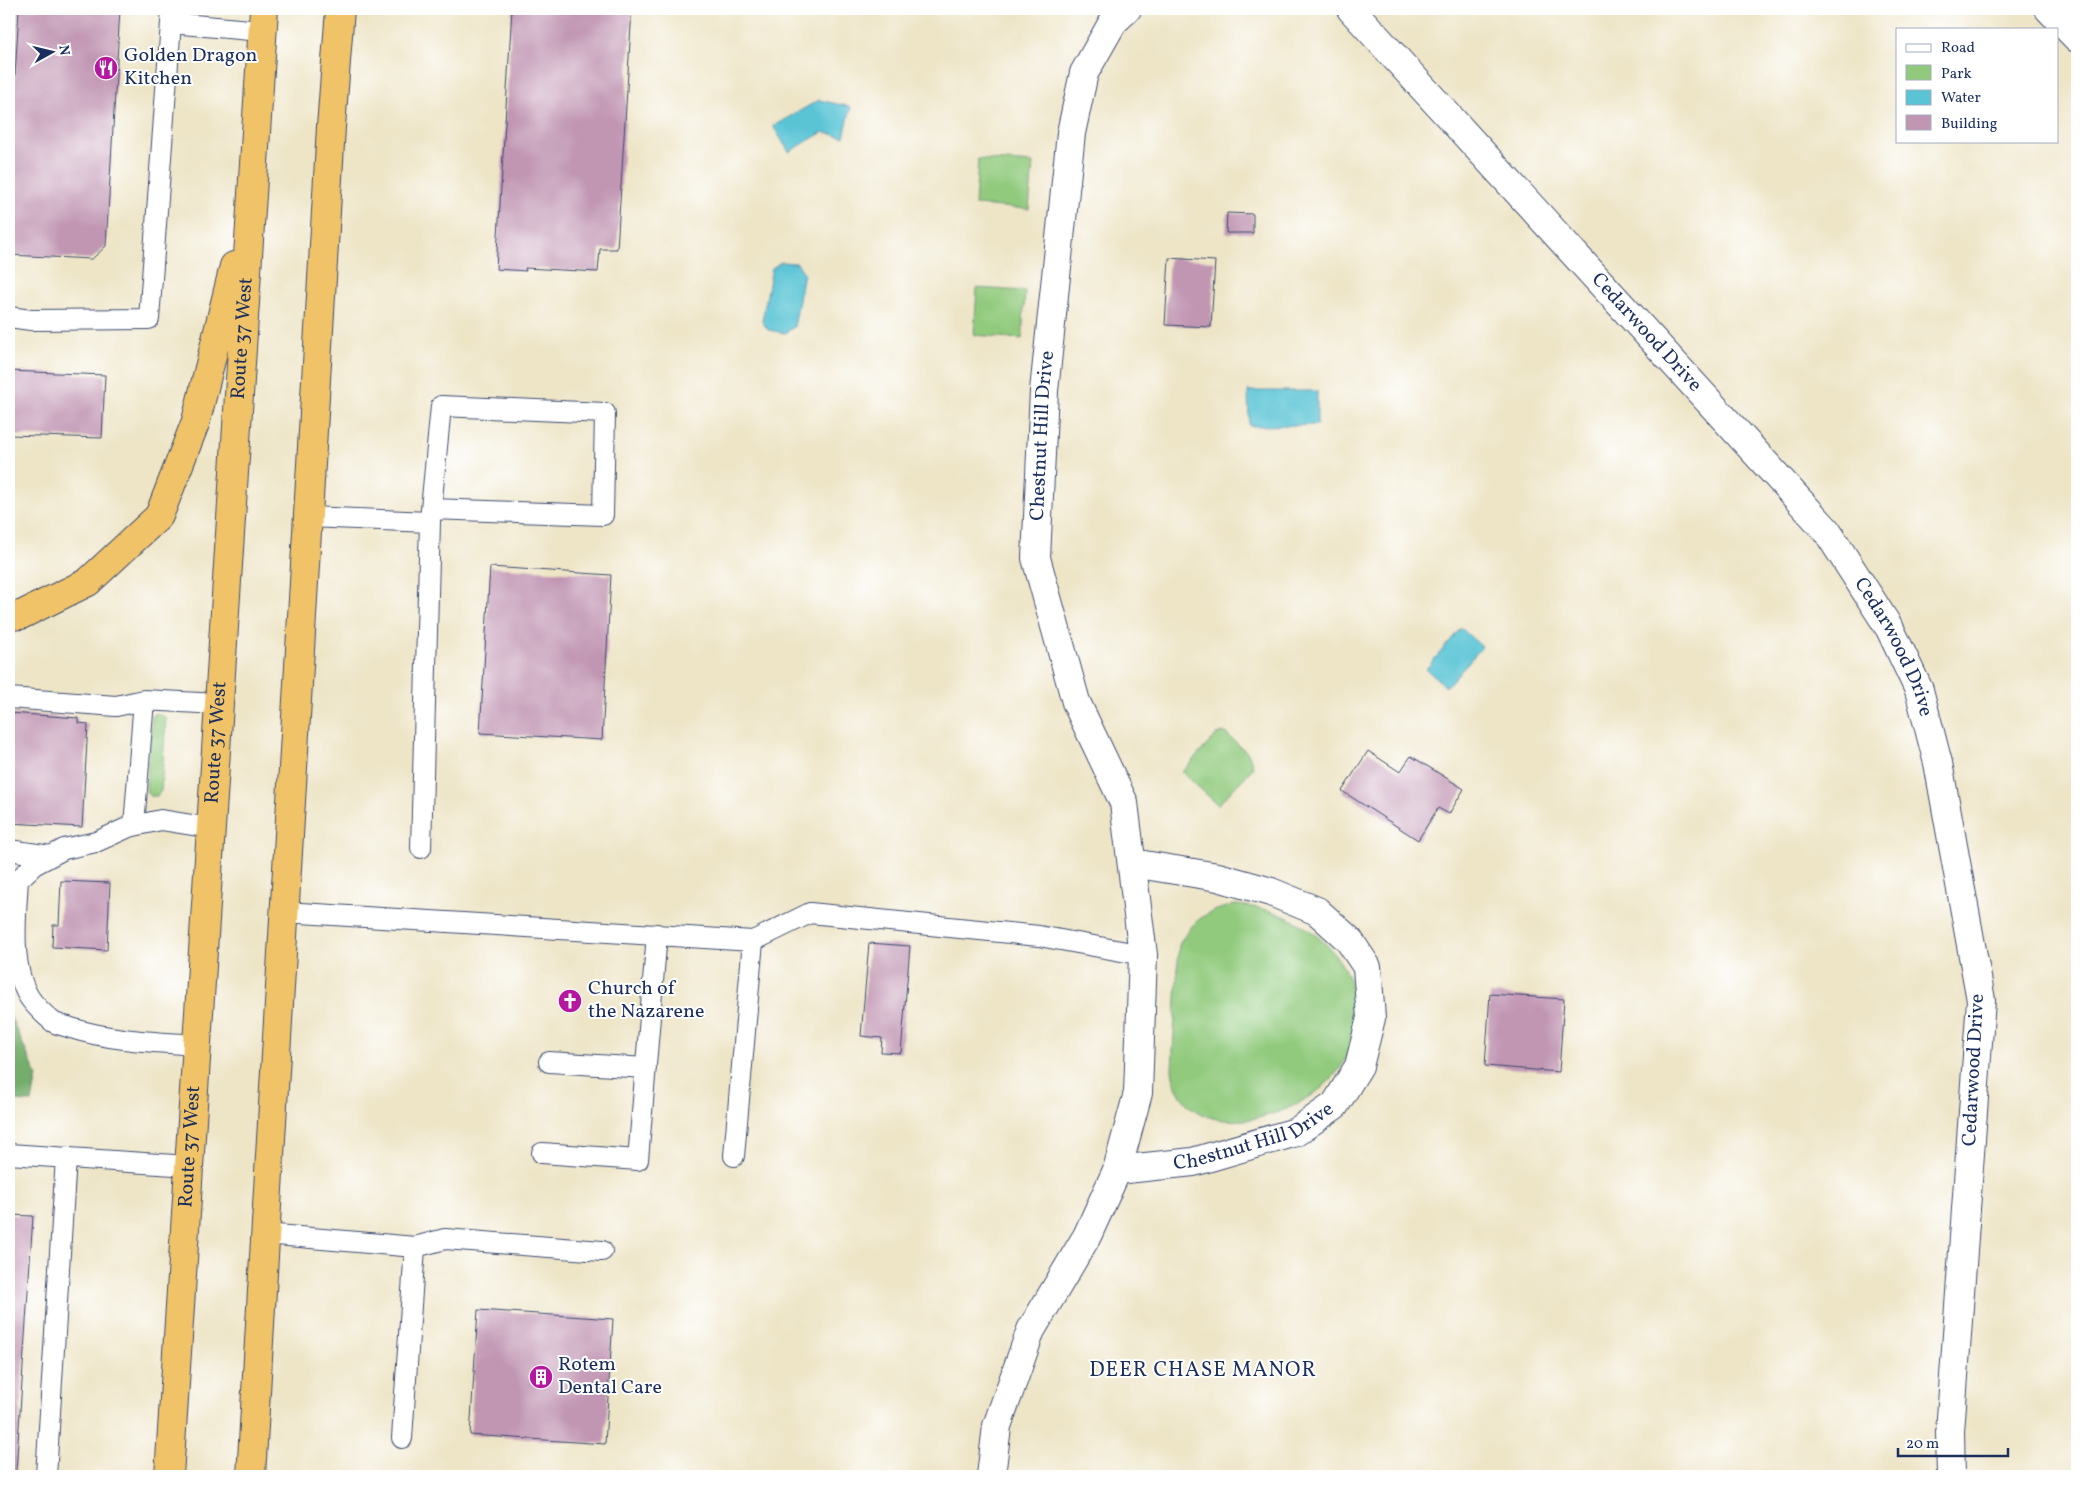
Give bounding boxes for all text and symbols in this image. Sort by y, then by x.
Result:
north arrow [28,28,78,78]
legend [1896,28,2058,142]
text: Road [1941,38,1975,59]
place label: Golden Dragon Kitchen [124,42,258,93]
text: N [53,44,74,57]
restaurant icon: Golden Dragon Kitchen [93,55,119,81]
text: Park [1941,64,1972,85]
text: Water [1941,88,1981,109]
text: Building [1941,114,1998,135]
street label: Cedarwood Drive [1584,267,1708,399]
street label: Route 37 West [225,276,261,400]
street label: Chestnut Hill Drive [1024,349,1062,521]
street label: Cedarwood Drive [1847,572,1939,720]
street label: Route 37 West [199,681,234,805]
place label: Church of the Nazarene [588,975,704,1026]
church icon: Church of the Nazarene [557,988,583,1014]
street label: Cedarwood Drive [1956,993,1992,1147]
street label: Route 37 West [172,1085,208,1209]
street label: Chestnut Hill Drive [1172,1096,1340,1178]
place label: Rotem Dental Care [558,1351,662,1402]
district label: DEER CHASE MANOR [1089,1356,1317,1385]
building icon: Rotem Dental Care [528,1364,554,1390]
scale bar [1898,1425,2008,1457]
text: 20 m [1906,1434,1939,1455]

